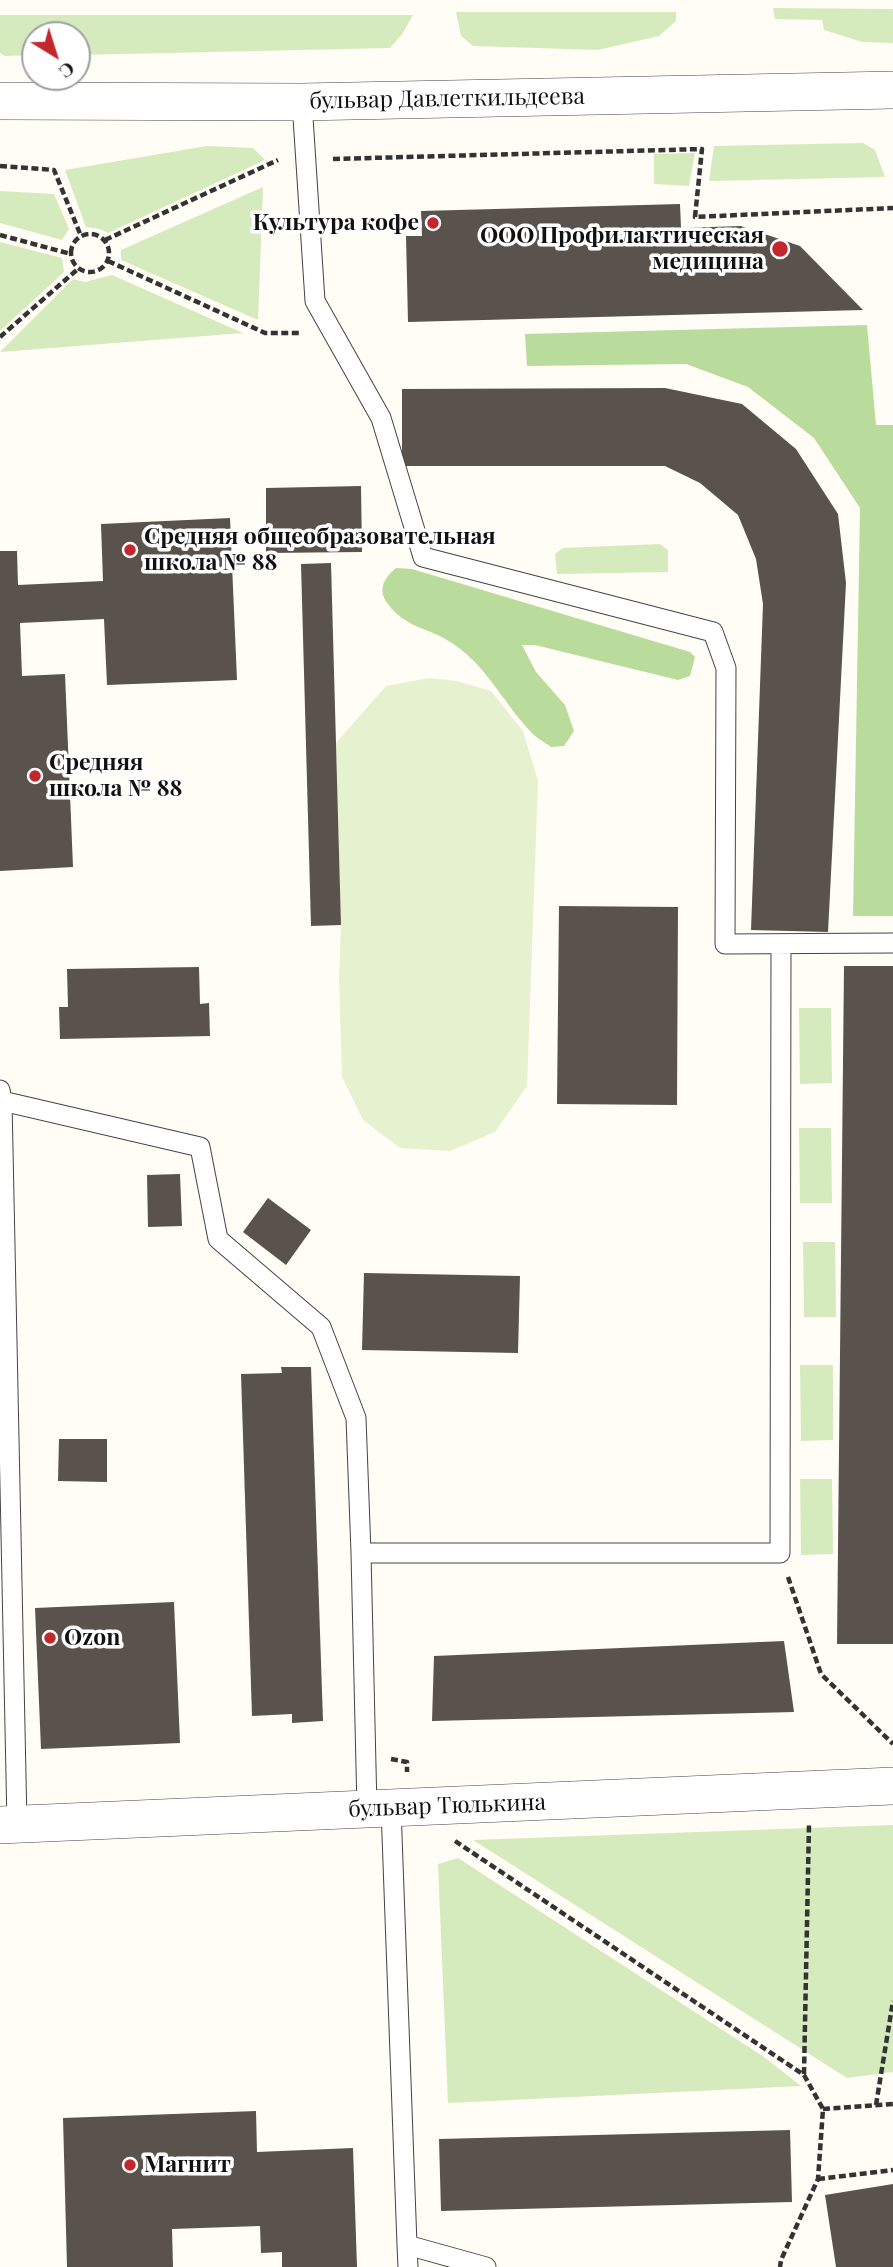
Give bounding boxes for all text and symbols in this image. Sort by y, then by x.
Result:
north arrow [21,21,91,91]
text: С [54,57,81,85]
street label: бульвар Давлеткильдеева [309,83,585,115]
place label: Культура кофе [253,209,419,237]
marker: Культура кофе [425,215,441,231]
place label: ООО Профилактическая медицина [480,222,764,276]
marker: ООО Профилактическая медицина [770,239,790,259]
place label: Средняя общеобразовательная школа № 88 [144,523,496,577]
marker: Средняя общеобразовательная школа № 88 [122,542,138,558]
place label: Средняя школа № 88 [49,749,183,803]
marker: Средняя школа № 88 [27,768,43,784]
place label: Ozon [64,1624,120,1652]
marker: Ozon [42,1630,58,1646]
street label: бульвар Тюлькина [347,1789,547,1823]
place label: Магнит [144,2151,231,2179]
marker: Магнит [122,2157,138,2173]

